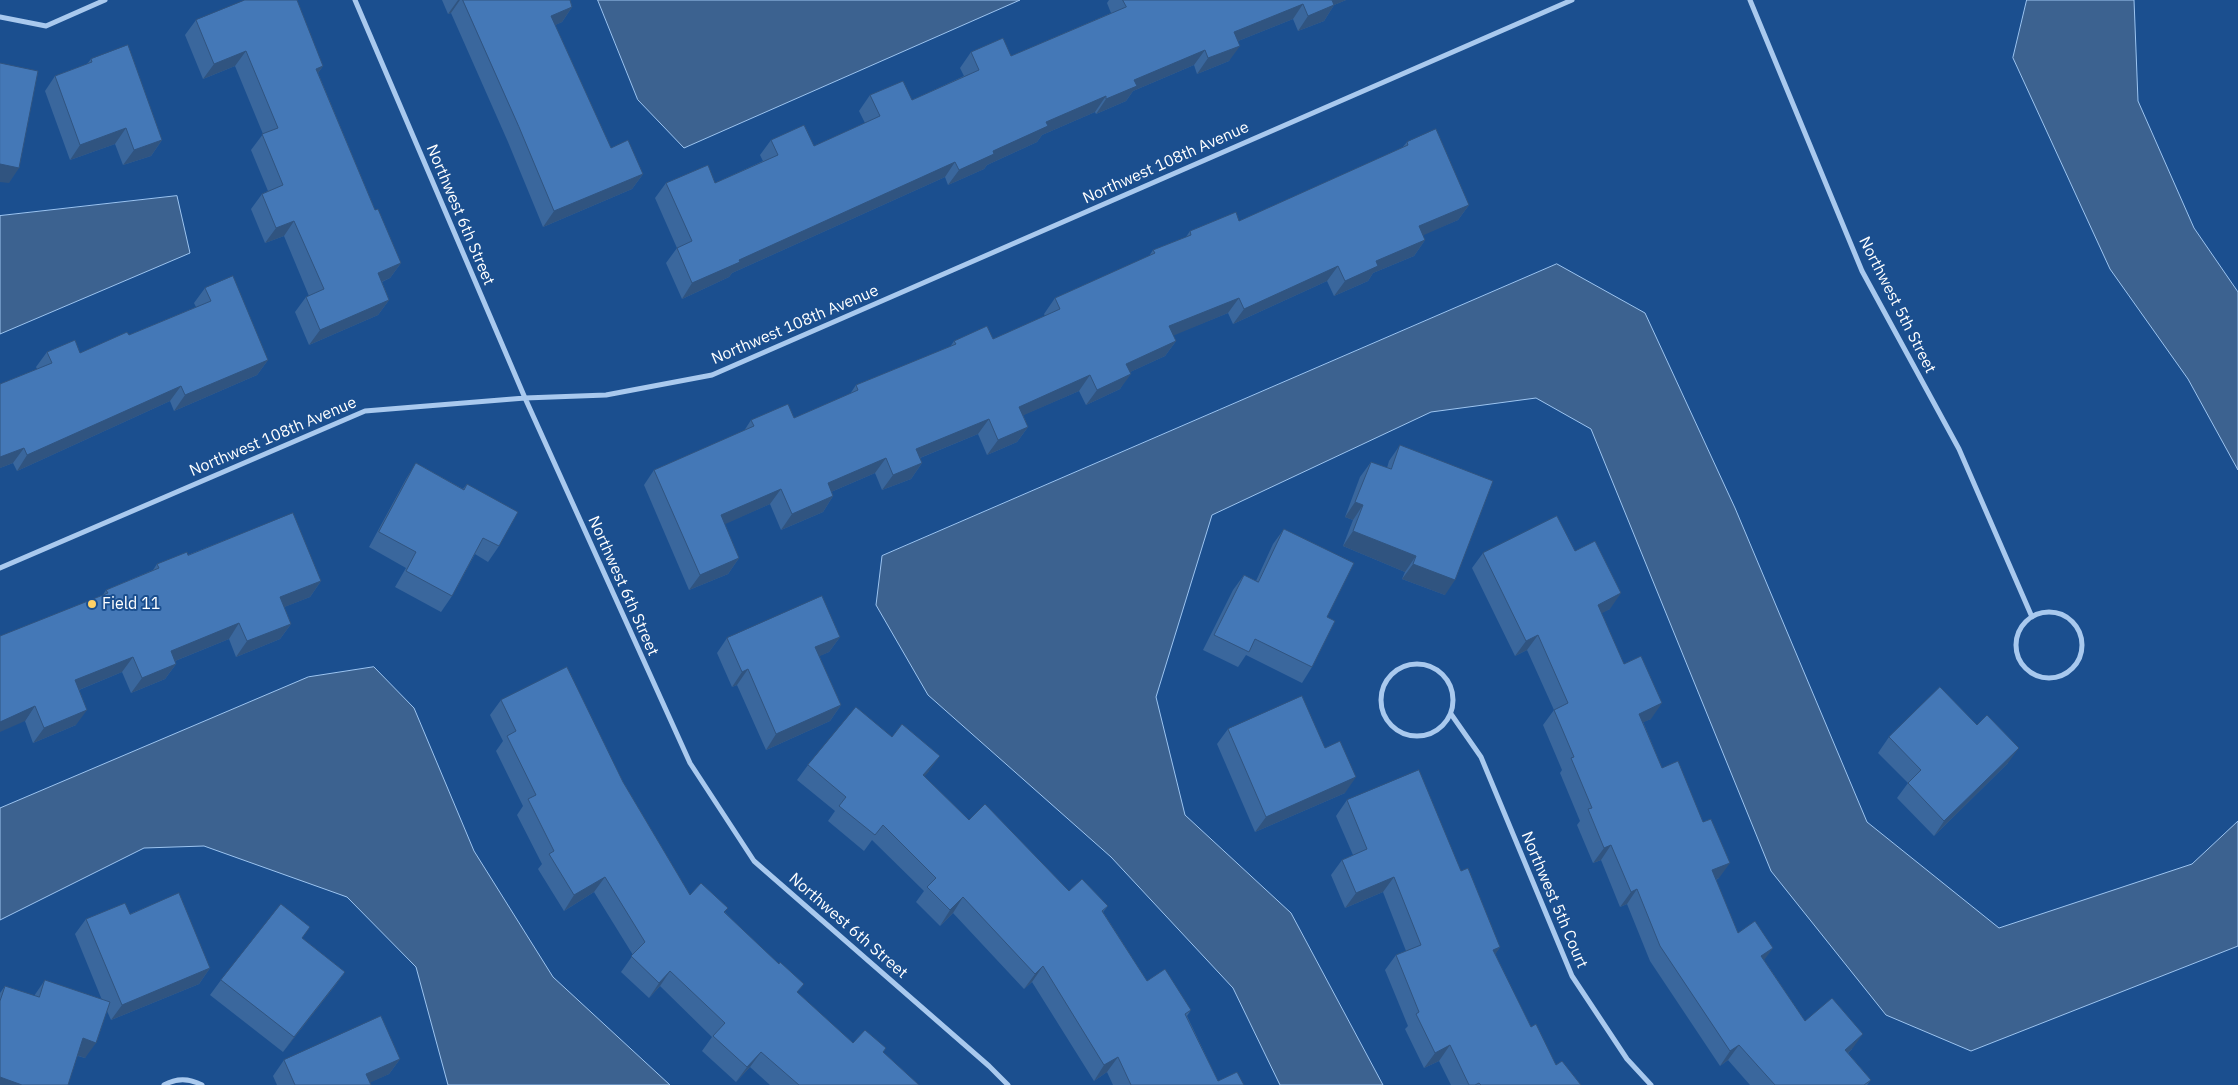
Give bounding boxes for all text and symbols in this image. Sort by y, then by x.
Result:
street label: Northwest 108th Avenue [1080,118,1252,208]
street label: Northwest 6th Street [422,142,498,288]
street label: Northwest 5th Street [1854,233,1940,377]
street label: Northwest 108th Avenue [709,281,881,369]
street label: Northwest 108th Avenue [187,393,359,481]
street label: Northwest 6th Street [584,513,662,659]
place label: Field 11 [102,594,160,614]
marker: Field 11 [86,598,98,610]
street label: Northwest 5th Court [1517,829,1591,971]
street label: Northwest 6th Street [785,869,911,983]

